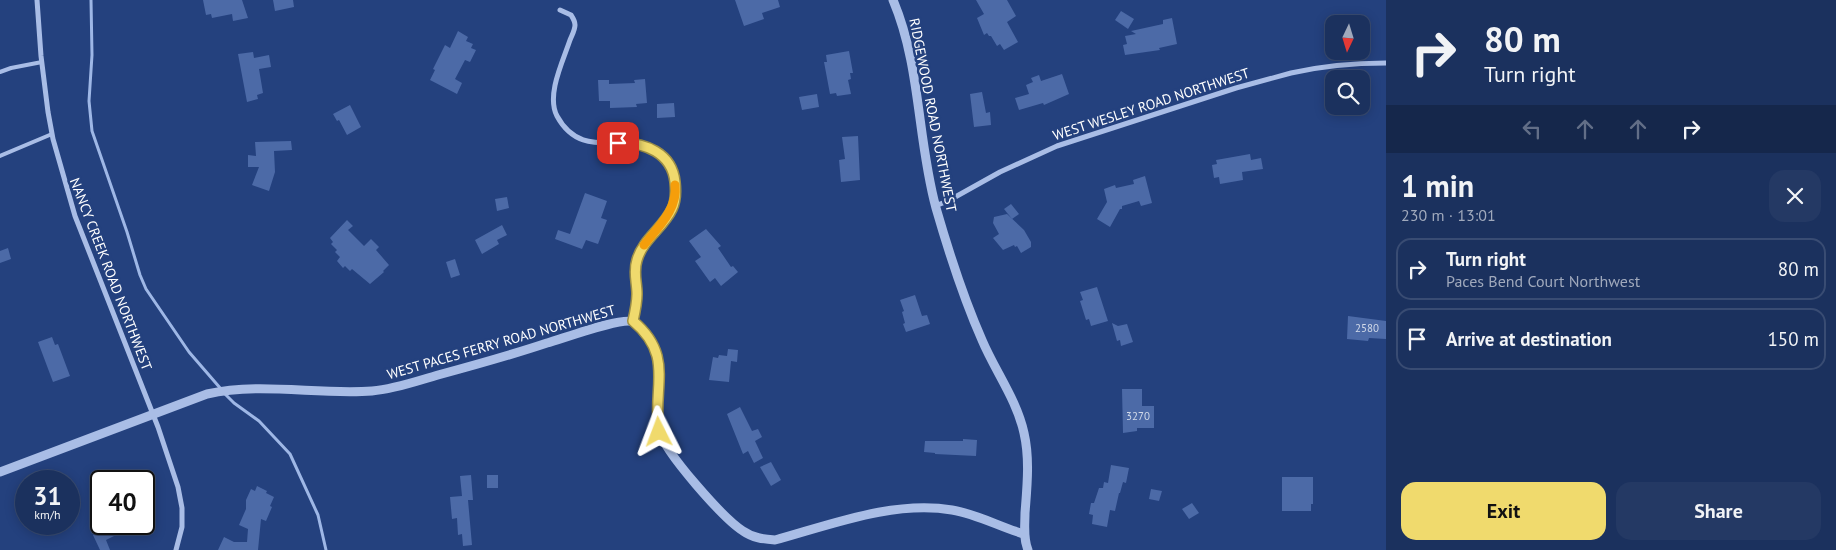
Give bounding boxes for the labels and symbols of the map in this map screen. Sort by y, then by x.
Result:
north arrow [1325,15,1370,60]
street label: RIDGEWOOD ROAD NORTHWEST [905,17,961,214]
street label: WEST WESLEY ROAD NORTHWEST [1050,64,1252,144]
pin [597,122,639,164]
street label: NANCY CREEK ROAD NORTHWEST [66,175,156,373]
street label: WEST PACES FERRY ROAD NORTHWEST [385,301,617,383]
house number: 2580 [1355,321,1379,335]
position arrow [632,405,684,457]
house number: 3270 [1126,409,1150,423]
speed limit sign: 40 [90,470,155,535]

